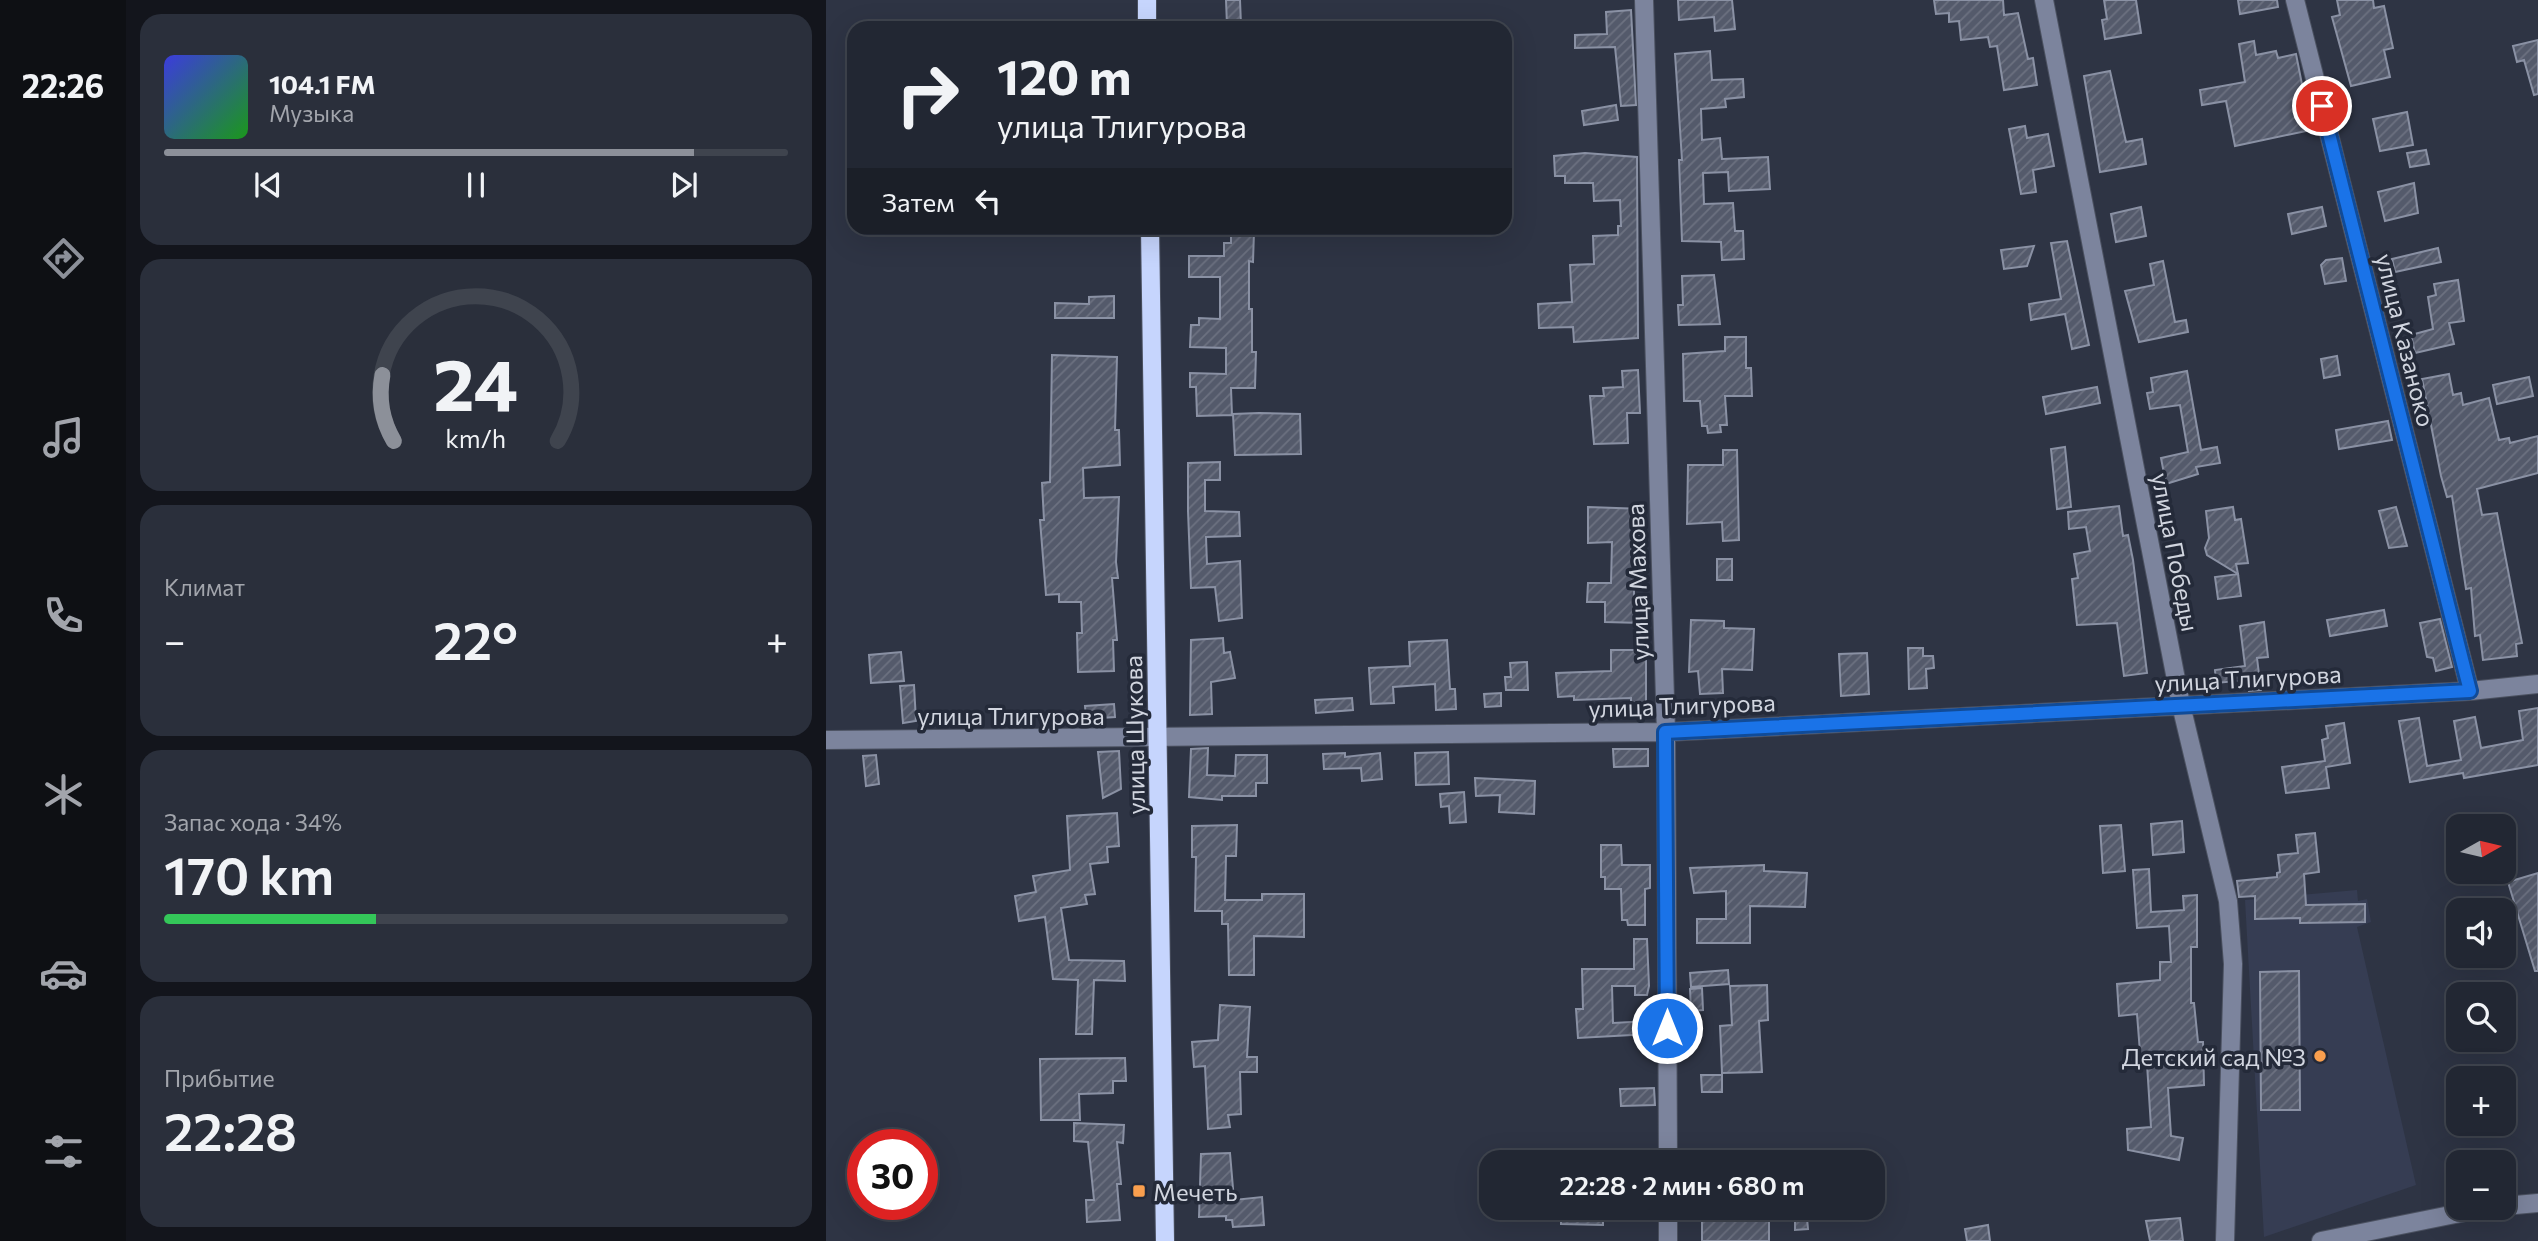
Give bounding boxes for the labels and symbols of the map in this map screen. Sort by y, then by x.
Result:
pin [2292,76,2352,136]
street label: улица Казаноко [2370,250,2442,430]
street label: улица Победы [2146,470,2206,634]
street label: улица Махова [1620,503,1654,661]
street label: улица Шукова [1118,655,1150,815]
street label: улица Тлигурова [2154,659,2342,697]
street label: улица Тлигурова [1588,687,1776,723]
street label: улица Тлигурова [917,701,1105,730]
north arrow [2446,814,2516,884]
position arrow [1630,991,1704,1065]
place label: Детский сад №3 [2122,1042,2306,1071]
marker: Детский сад №3 [2312,1048,2328,1064]
speed limit sign: 30 [847,1129,938,1220]
place label: Мечеть [1153,1177,1238,1206]
marker: Мечеть [1131,1183,1147,1199]

